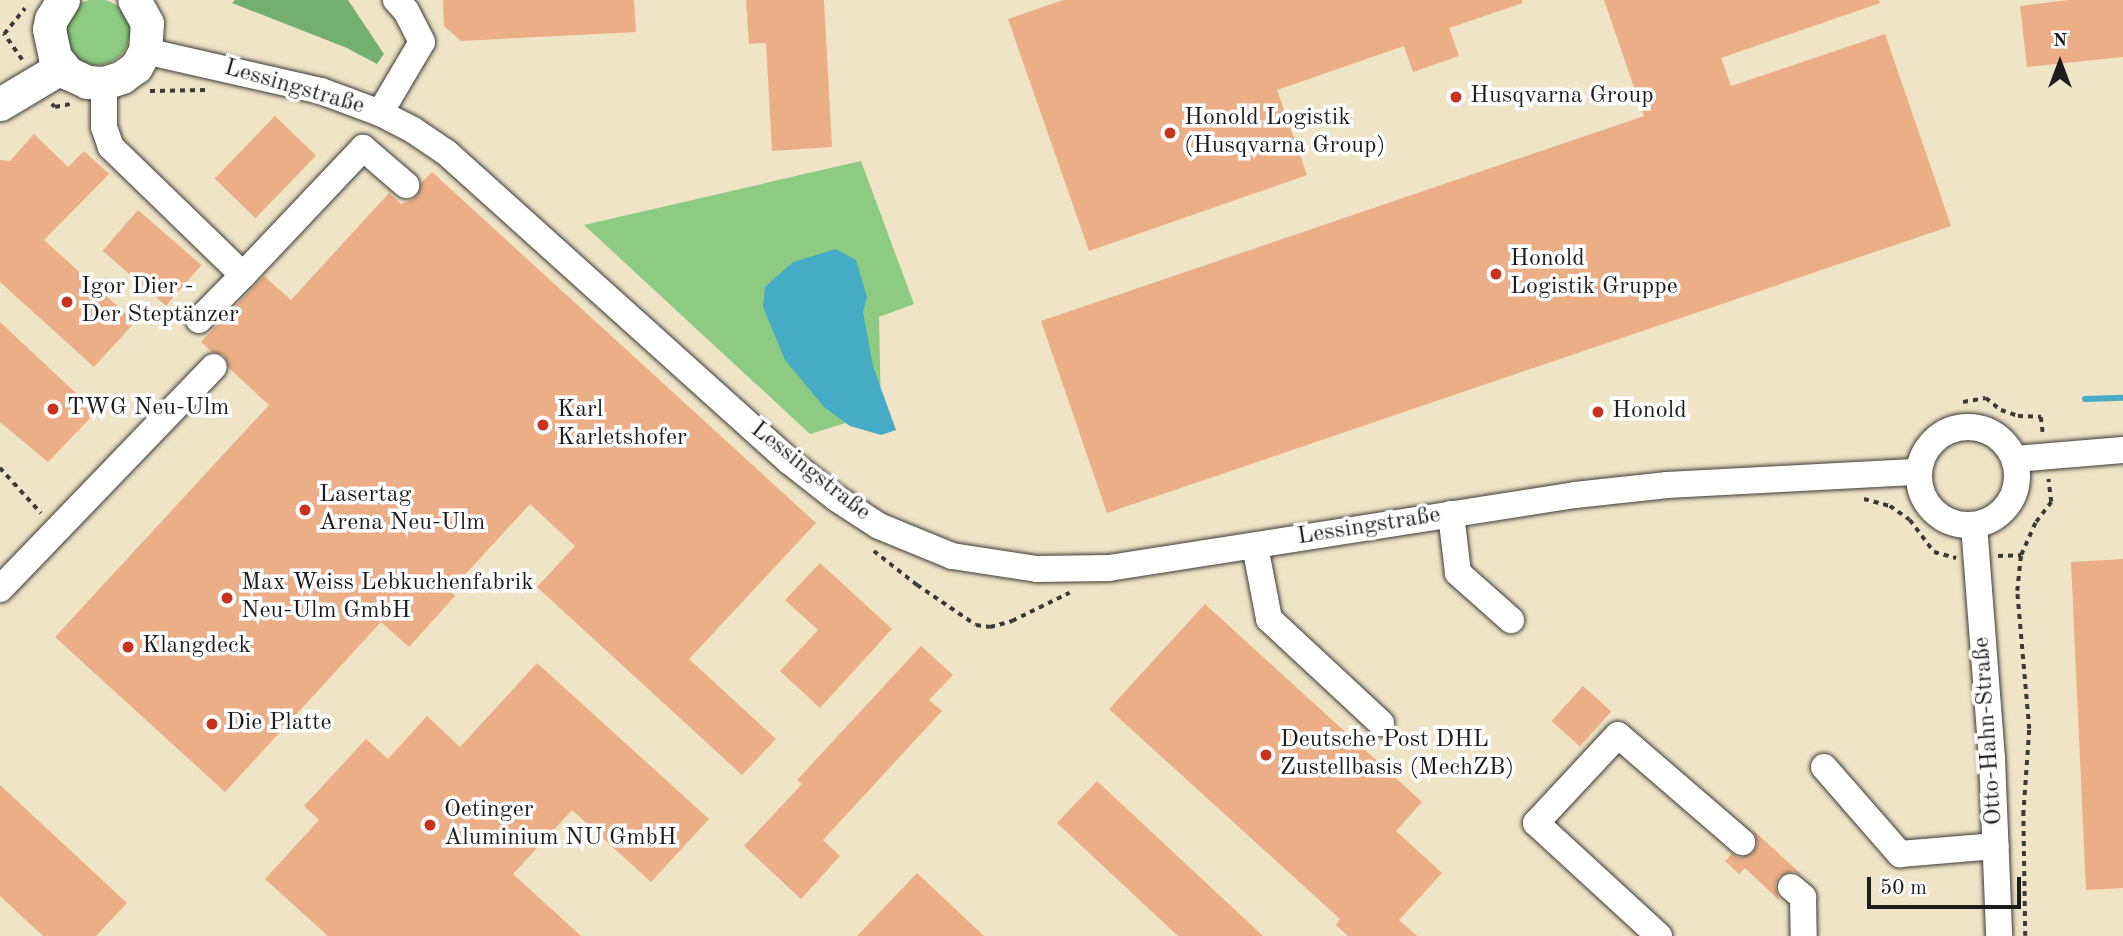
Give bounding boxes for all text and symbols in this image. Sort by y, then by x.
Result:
north arrow [2025,28,2095,98]
text: N [2053,32,2067,51]
street label: Lessingstraße [221,54,367,122]
place label: Husqvarna Group [1470,83,1654,111]
marker: Husqvarna Group [1448,89,1464,105]
place label: Honold Logistik (Husqvarna Group) [1184,105,1385,161]
marker: Honold Logistik (Husqvarna Group) [1162,125,1178,141]
place label: Honold Logistik Gruppe [1510,246,1678,302]
marker: Honold Logistik Gruppe [1488,266,1504,282]
place label: Igor Dier - Der Steptänzer [81,274,239,330]
marker: Igor Dier - Der Steptänzer [59,294,75,310]
place label: TWG Neu-Ulm [67,395,229,423]
place label: Karl Karletshofer [557,397,687,453]
place label: Honold [1612,398,1687,426]
marker: TWG Neu-Ulm [45,401,61,417]
marker: Honold [1590,404,1606,420]
street label: Lessingstraße [744,416,876,528]
marker: Karl Karletshofer [535,417,551,433]
place label: Lasertag Arena Neu-Ulm [319,482,485,538]
street label: Lessingstraße [1295,501,1443,553]
marker: Lasertag Arena Neu-Ulm [297,502,313,518]
place label: Max Weiss Lebkuchenfabrik Neu-Ulm GmbH [241,570,534,626]
marker: Max Weiss Lebkuchenfabrik Neu-Ulm GmbH [219,590,235,606]
place label: Klangdeck [142,633,251,661]
street label: Otto-Hahn-Straße [1968,636,2010,826]
marker: Klangdeck [120,639,136,655]
place label: Die Platte [226,710,331,738]
marker: Die Platte [204,716,220,732]
place label: Deutsche Post DHL Zustellbasis (MechZB) [1280,727,1514,783]
marker: Deutsche Post DHL Zustellbasis (MechZB) [1258,747,1274,763]
place label: Oetinger Aluminium NU GmbH [444,797,677,853]
marker: Oetinger Aluminium NU GmbH [422,817,438,833]
scale bar [1871,862,2025,906]
text: 50 m [1880,878,1927,899]

